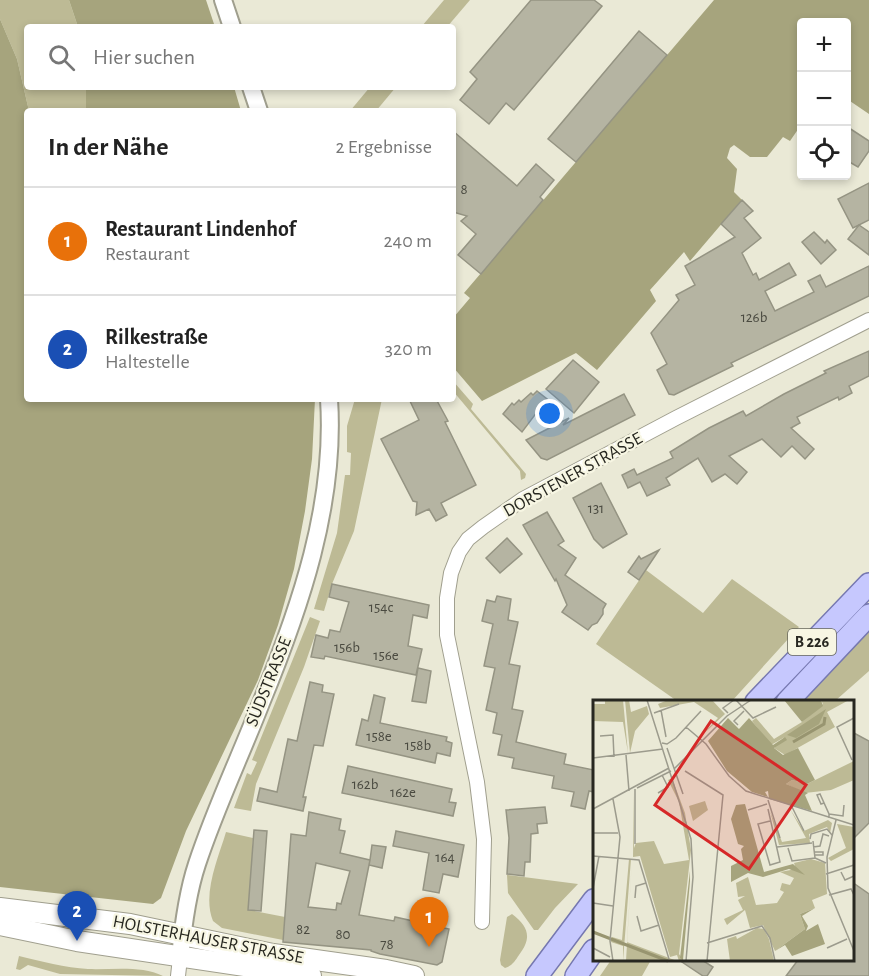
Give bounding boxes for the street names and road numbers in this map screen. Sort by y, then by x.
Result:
street label: DORSTENER STRASSE [501,429,646,521]
road number: B 226 [788,629,836,655]
street label: SÜDSTRASSE [241,634,295,729]
street label: HOLSTERHAUSER STRASSE [111,913,305,967]

